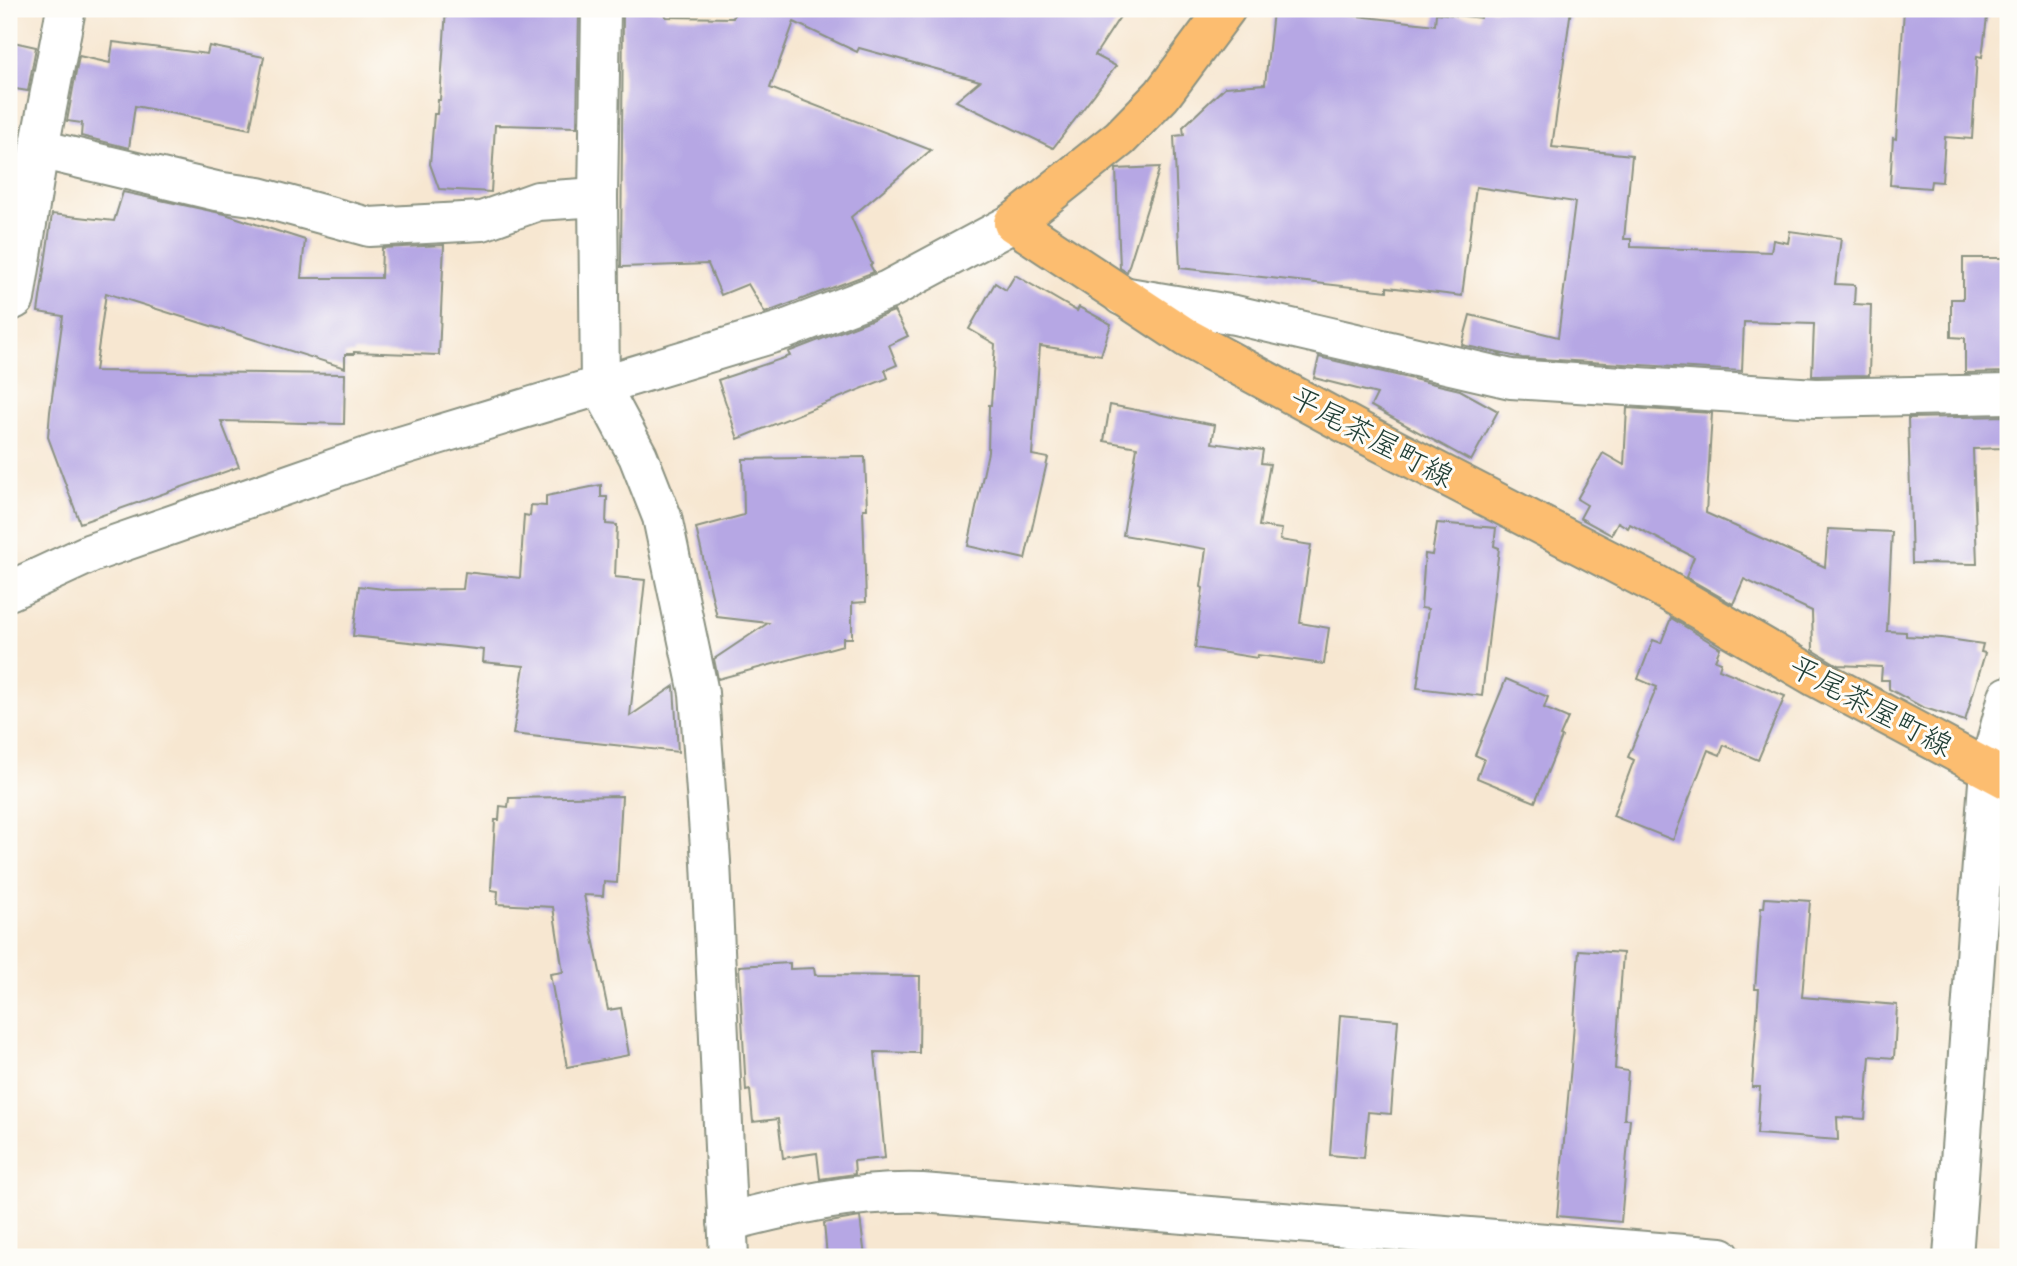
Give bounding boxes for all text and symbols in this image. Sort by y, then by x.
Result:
street label: 平尾茶屋町線 [1284,378,1460,496]
street label: 平尾茶屋町線 [1783,647,1959,765]

